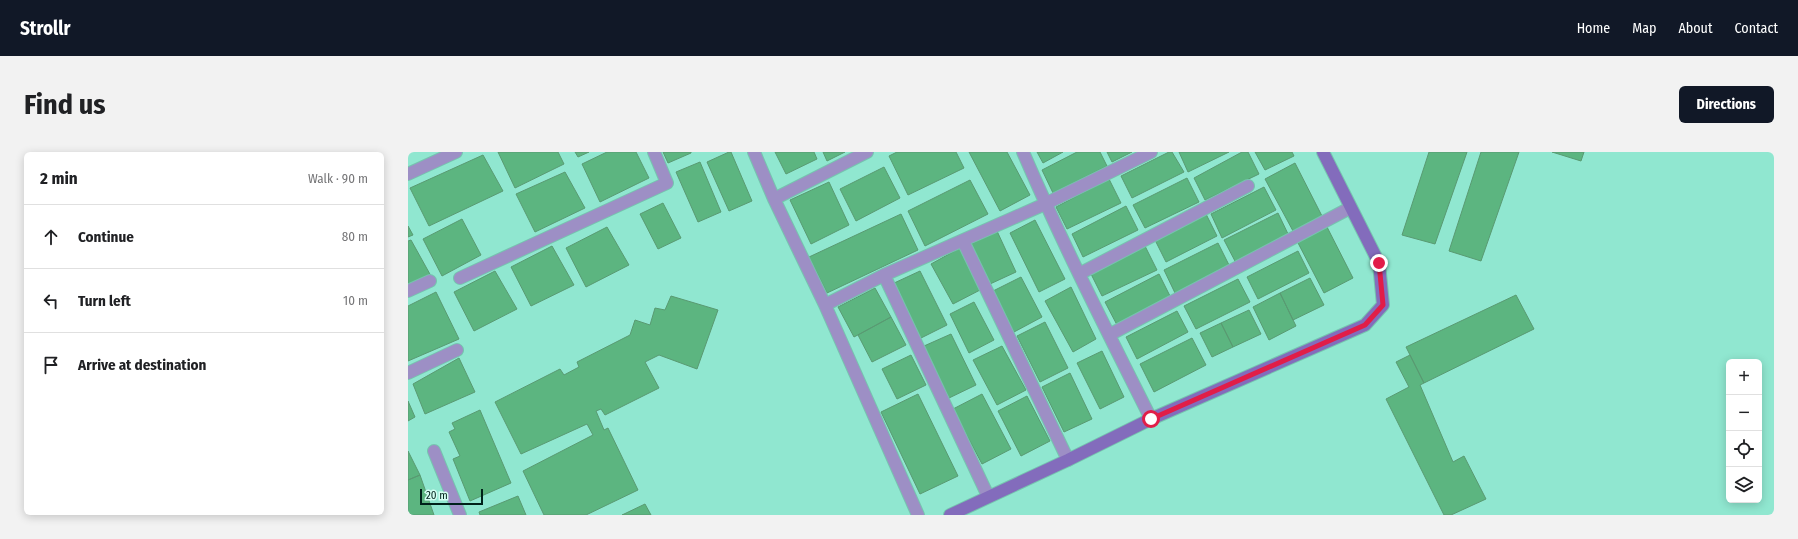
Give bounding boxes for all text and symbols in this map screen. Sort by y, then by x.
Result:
text: Strollr [20,17,70,40]
text: Home [1577,20,1610,37]
text: Map [1632,20,1656,37]
text: About [1678,20,1713,37]
text: Contact [1735,20,1778,37]
button: Directions [1679,86,1774,123]
text: Find us [24,88,106,121]
text: 2 min [40,168,78,189]
text: Walk · 90 m [308,171,368,186]
icon: ahead [40,226,62,248]
text: Continue [78,228,134,246]
text: 80 m [342,229,368,244]
route end [1370,254,1388,272]
icon: left [40,290,62,312]
text: Turn left [78,292,131,310]
text: 10 m [343,293,368,308]
icon: arrive [40,354,62,376]
text: Arrive at destination [78,356,206,374]
map controls [1726,359,1762,503]
button: + [1726,359,1762,395]
button: − [1726,395,1762,431]
route start [1142,410,1160,428]
button: locate [1726,431,1762,467]
button: layers [1726,467,1762,503]
scale bar [420,487,483,506]
text: 20 m [426,489,448,502]

